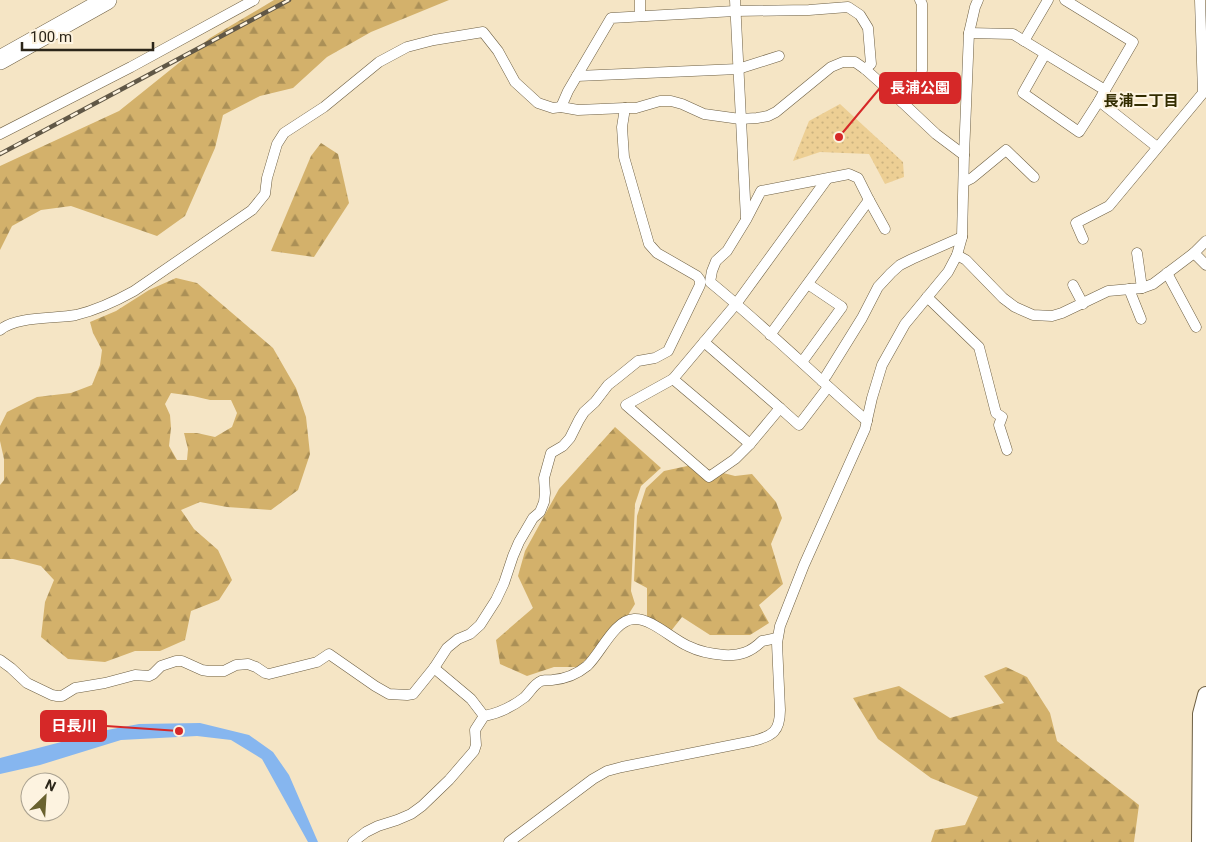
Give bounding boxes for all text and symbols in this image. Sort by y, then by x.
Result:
scale bar [22,20,154,52]
text: 100 m [30,28,72,46]
callout: 長浦公園 [880,73,960,103]
text: 長浦公園 [890,79,950,97]
district label: 長浦二丁目 [1103,92,1179,110]
callout: 日長川 [41,711,106,741]
text: 日長川 [51,717,97,735]
north arrow [20,772,70,822]
text: N [43,776,58,795]

